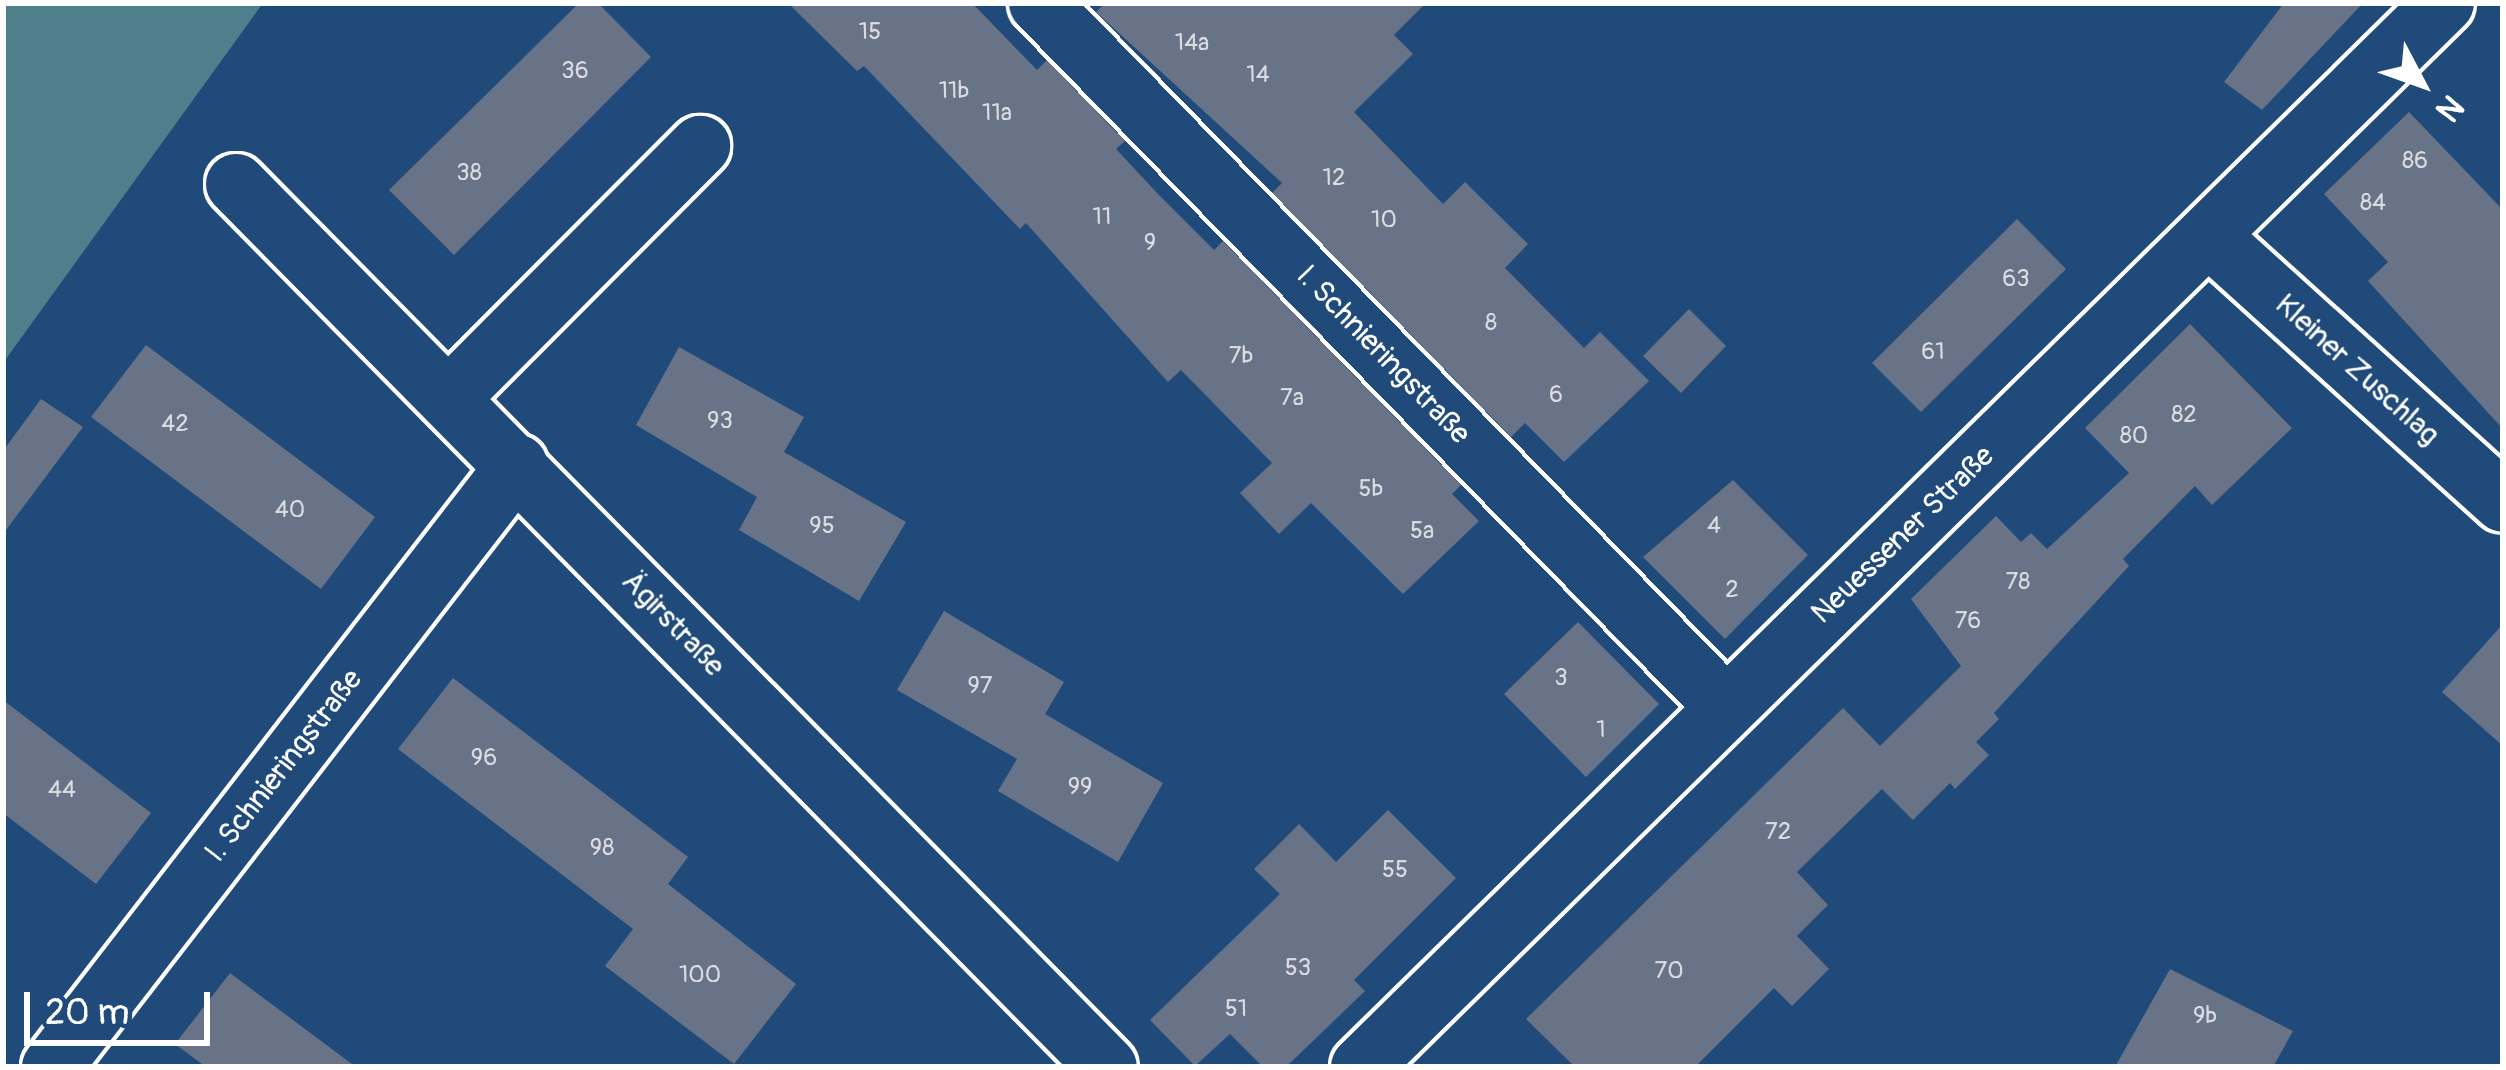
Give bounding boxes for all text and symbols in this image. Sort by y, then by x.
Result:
house number: 15 [859,18,881,46]
north arrow [2362,24,2482,144]
house number: 14a [1175,29,1209,57]
house number: 36 [561,57,589,85]
house number: 14 [1246,61,1270,89]
house number: 11b [939,77,969,105]
text: N [2427,86,2472,130]
house number: 11a [982,99,1012,127]
house number: 86 [2402,147,2428,175]
house number: 38 [456,159,482,187]
house number: 12 [1323,164,1345,192]
house number: 84 [2360,189,2386,217]
house number: 11 [1093,203,1111,231]
house number: 10 [1371,206,1397,234]
house number: 9 [1144,229,1156,257]
street label: I. Schnieringstraße [1289,258,1477,452]
house number: 63 [2002,265,2030,293]
street label: Kleiner Zuschlag [2267,287,2447,453]
house number: 8 [1485,309,1497,337]
house number: 61 [1921,338,1945,366]
house number: 7b [1229,342,1253,370]
house number: 6 [1549,381,1563,409]
house number: 7a [1280,384,1304,412]
house number: 82 [2171,401,2197,429]
house number: 93 [707,407,733,435]
house number: 42 [161,410,189,438]
house number: 80 [2120,422,2148,450]
street label: Neuessener Straße [1804,439,2002,631]
house number: 5b [1359,475,1383,503]
house number: 40 [275,496,305,524]
house number: 95 [809,512,835,540]
house number: 4 [1707,512,1721,540]
house number: 5a [1410,517,1434,545]
street label: Ägirstraße [614,564,732,684]
house number: 78 [2006,568,2030,596]
house number: 2 [1725,576,1739,604]
house number: 76 [1955,607,1981,635]
street label: I. Schnieringstraße [198,662,370,870]
house number: 3 [1554,664,1568,692]
house number: 97 [967,672,993,700]
house number: 1 [1596,716,1606,744]
house number: 96 [471,744,497,772]
house number: 99 [1068,773,1092,801]
house number: 44 [48,776,76,804]
house number: 72 [1765,818,1791,846]
house number: 98 [590,834,614,862]
house number: 55 [1382,856,1408,884]
house number: 53 [1285,954,1311,982]
house number: 70 [1654,957,1684,985]
house number: 100 [679,961,721,989]
scale bar [30,968,216,1042]
text: 20 m [45,990,130,1035]
house number: 51 [1225,995,1247,1023]
house number: 9b [2193,1002,2217,1030]

